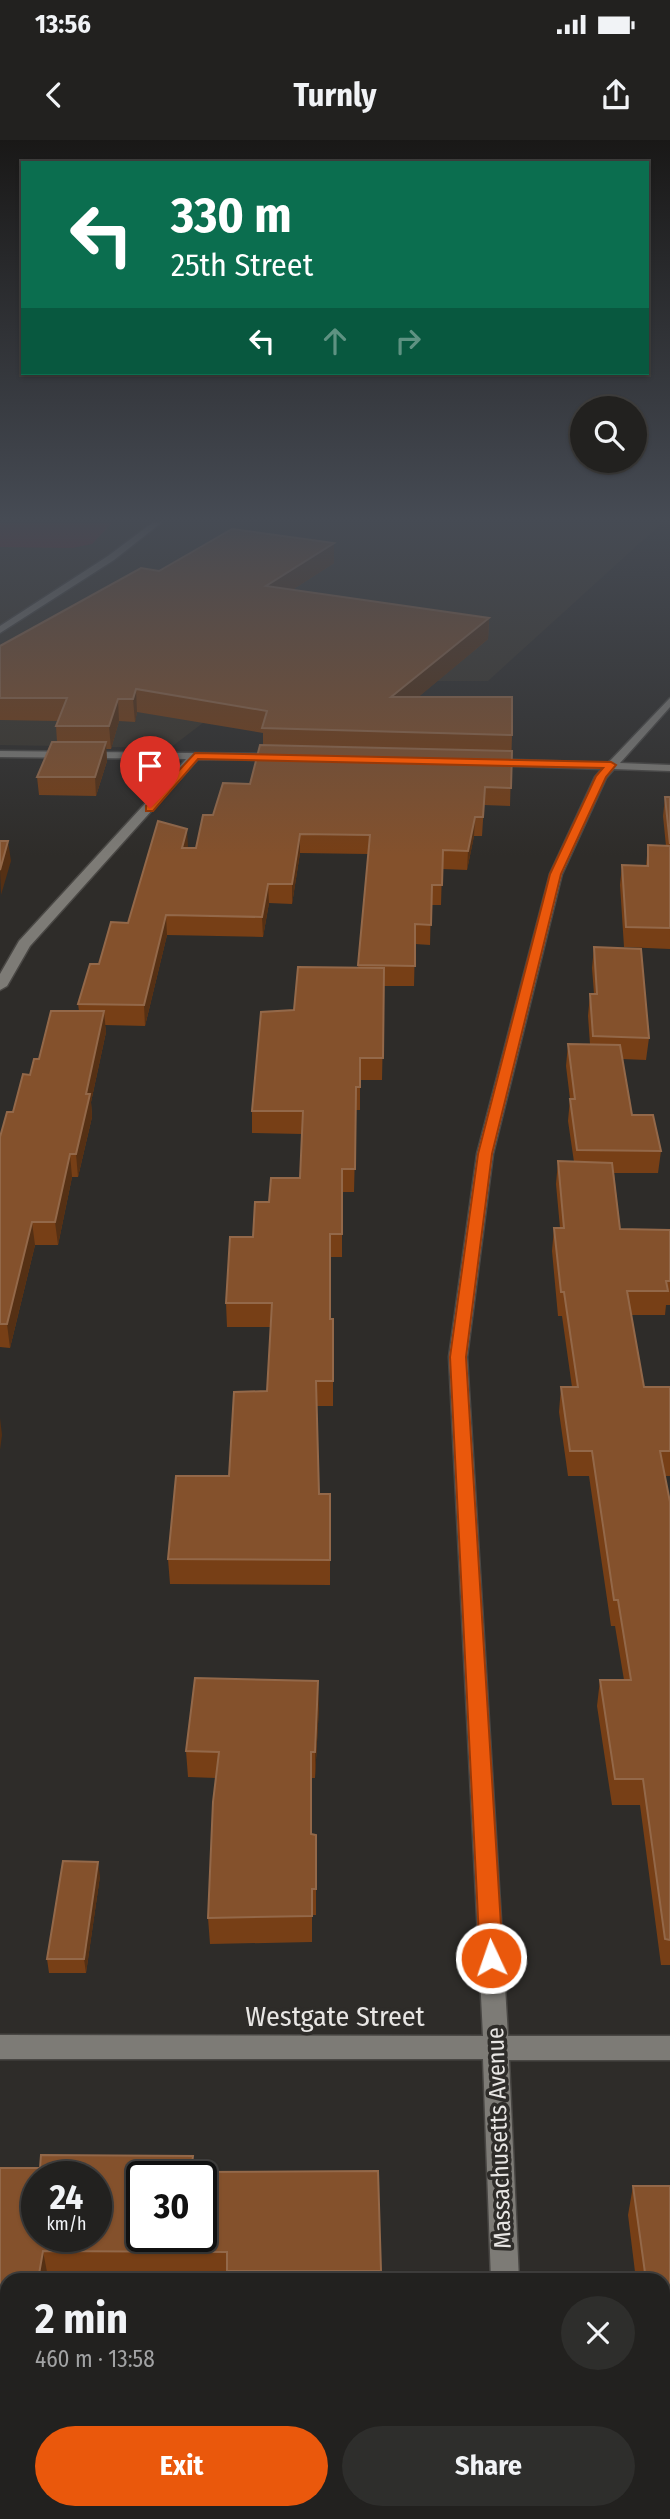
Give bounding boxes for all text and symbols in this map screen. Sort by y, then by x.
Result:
text: 13:56 [35,9,91,40]
icon: back [35,76,73,114]
text: Turnly [293,76,377,114]
icon: share [597,76,635,114]
text: 330 m [171,186,292,245]
icon: left [56,189,147,280]
text: 25th Street [171,246,313,284]
icon: left [243,322,281,360]
icon: ahead [316,322,354,360]
icon: right [389,322,427,360]
map controls [570,396,647,473]
button: search [570,396,647,473]
pin [120,736,180,808]
icon: arrive [131,747,169,785]
position arrow [454,1921,528,1995]
street label: Westgate Street [245,2000,426,2033]
street label: Massachusetts Avenue [481,2027,517,2249]
speed limit sign: 30 [126,2161,217,2252]
text: 24 [50,2176,83,2218]
text: km/h [46,2213,87,2235]
text: 2 min [35,2294,128,2344]
button: close [561,2296,635,2370]
text: 460 m · 13:58 [35,2345,155,2373]
button: Exit [35,2426,328,2506]
button: Share [342,2426,635,2506]

